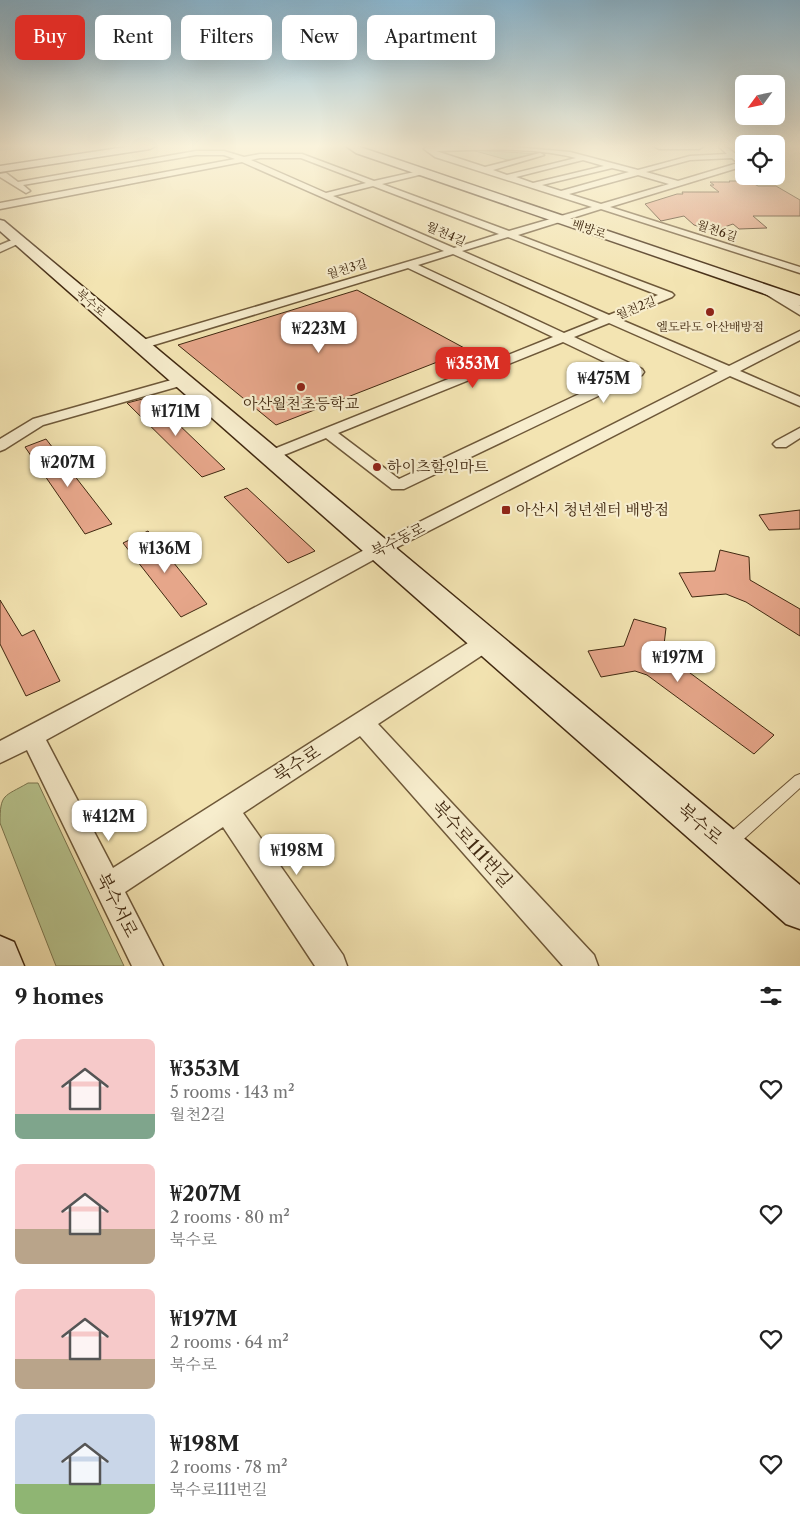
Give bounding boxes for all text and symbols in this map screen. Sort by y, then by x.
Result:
chip: Buy [15,15,85,60]
chip: Rent [95,15,171,60]
chip: Filters [181,15,272,60]
chip: New [282,15,357,60]
chip: Apartment [367,15,495,60]
north arrow [735,75,785,125]
map controls [735,75,785,185]
button: locate [735,135,785,185]
street label: 배방로 [570,216,608,241]
street label: 월천6길 [695,217,739,244]
street label: 월천4길 [424,218,468,249]
street label: 월천3길 [325,255,369,282]
street label: 북수로 [73,286,110,320]
street label: 월천2길 [614,293,658,322]
marker: 엘도라도 아산배방점 [704,306,716,318]
pin: ₩223M [284,312,354,354]
text: ₩223M [292,318,346,338]
place label: 엘도라도 아산배방점 [656,319,764,334]
pin: ₩353M [438,346,508,389]
text: ₩353M [446,353,500,373]
pin: ₩475M [569,362,639,404]
text: ₩475M [578,368,630,388]
marker: 아산월천초등학교 [295,381,307,393]
pin: ₩171M [141,394,211,437]
place label: 아산월천초등학교 [243,394,359,413]
text: ₩171M [151,401,201,421]
pin: ₩207M [33,446,103,488]
text: ₩207M [41,452,95,472]
place label: 하이츠할인마트 [387,457,489,476]
marker: 하이츠할인마트 [371,461,383,473]
place label: 아산시 청년센터 배방점 [516,500,669,519]
marker: 아산시 청년센터 배방점 [500,504,512,516]
street label: 북수동로 [368,518,428,561]
pin: ₩136M [130,532,200,574]
text: ₩136M [139,538,191,558]
pin: ₩197M [643,640,713,683]
text: ₩197M [652,647,704,667]
street label: 북수로 [269,741,325,787]
street label: 북수로111번길 [427,796,517,892]
street label: 북수로 [673,799,727,849]
pin: ₩412M [74,800,144,842]
text: ₩412M [83,806,135,826]
pin: ₩198M [262,834,332,876]
text: ₩198M [271,840,324,860]
street label: 북수서로 [91,869,143,941]
icon: filters [757,982,785,1010]
text: 9 homes [15,984,104,1009]
text: ₩353M [170,1056,240,1081]
icon: home [55,1059,115,1119]
icon: heart [757,1075,785,1103]
text: 5 rooms · 143 m² [170,1082,294,1102]
text: 월천2길 [170,1104,226,1124]
text: ₩207M [170,1181,241,1206]
icon: home [55,1184,115,1244]
icon: heart [757,1200,785,1228]
text: 2 rooms · 80 m² [170,1207,290,1227]
text: 북수로 [170,1229,216,1249]
text: ₩197M [170,1306,238,1331]
icon: home [55,1309,115,1369]
icon: heart [757,1325,785,1353]
text: 2 rooms · 64 m² [170,1332,289,1352]
text: 북수로 [170,1354,216,1374]
text: ₩198M [170,1431,240,1456]
icon: home [55,1434,115,1494]
icon: heart [757,1450,785,1478]
text: 2 rooms · 78 m² [170,1457,288,1477]
text: 북수로111번길 [170,1479,267,1499]

